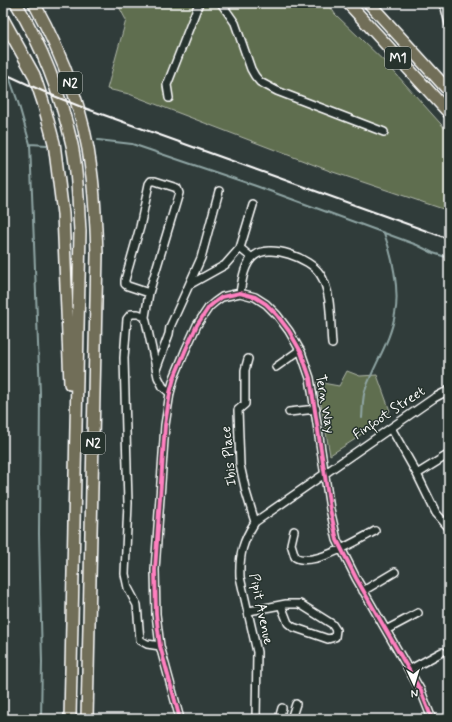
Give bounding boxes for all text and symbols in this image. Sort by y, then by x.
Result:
road number: M1 [385,47,411,69]
road number: N2 [58,72,82,94]
street label: Tern Way [311,373,339,435]
street label: Finfoot Street [349,382,430,445]
street label: Ibis Place [217,425,241,487]
road number: N2 [81,432,105,454]
street label: Pipit Avenue [245,572,277,647]
north arrow [394,664,434,704]
text: N [410,686,419,700]

